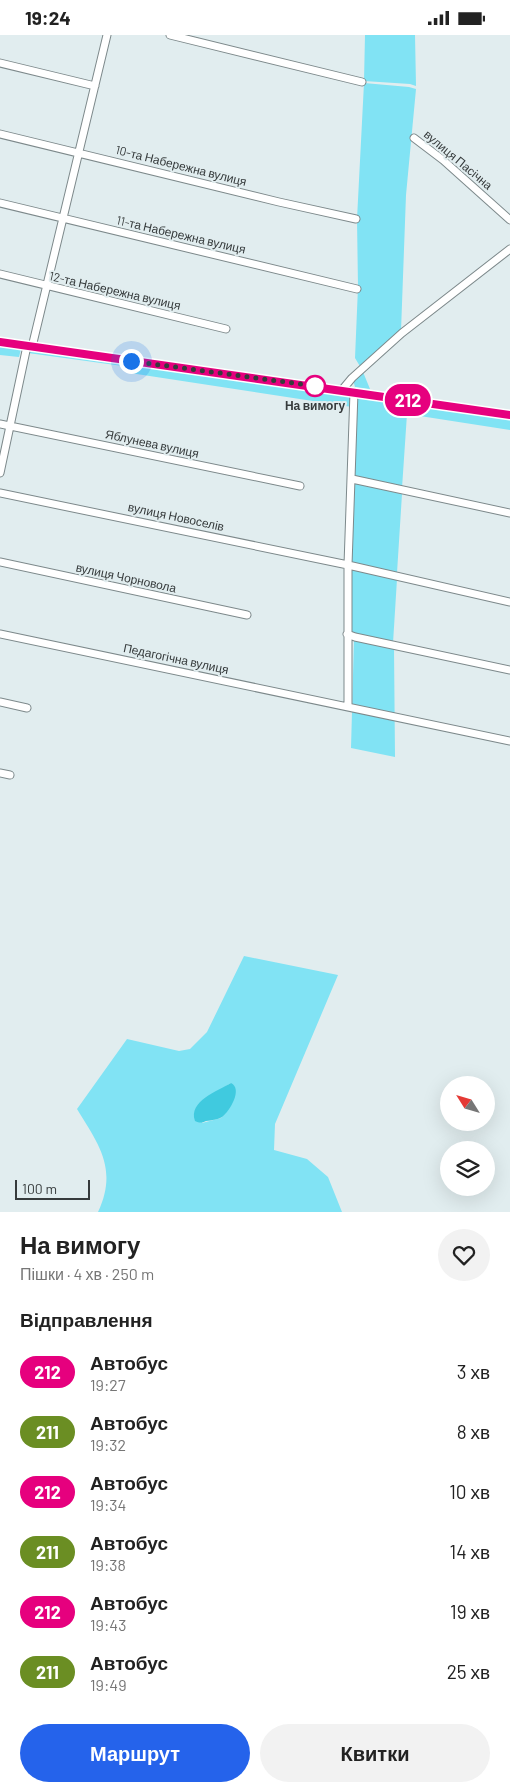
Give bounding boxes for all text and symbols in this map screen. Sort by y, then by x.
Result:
text: 19:24 [25,6,71,29]
street label: вулиця Пасічна [421,127,496,193]
street label: 10-та Набережна вулиця [114,142,248,189]
street label: 11-та Набережна вулиця [115,212,247,257]
street label: 12-та Набережна вулиця [48,268,182,313]
your location [119,349,144,374]
marker: На вимогу [304,375,326,397]
line badge: 212 [379,384,437,416]
text: 212 [395,389,421,411]
place label: На вимогу [285,398,345,413]
street label: Яблунева вулиця [104,426,200,461]
street label: вулиця Новоселів [127,499,226,534]
street label: вулиця Чорновола [75,560,178,596]
street label: Педагогічна вулиця [122,640,230,677]
north arrow [440,1076,495,1131]
map controls [440,1076,495,1196]
button: layers [440,1141,495,1196]
scale bar [15,1177,90,1200]
text: 100 m [22,1180,57,1197]
button: heart [438,1229,490,1281]
text: На вимогу [20,1230,140,1259]
text: Пішки · 4 хв · 250 m [20,1264,154,1283]
text: Відправлення [20,1308,153,1331]
text: Автобус [90,1351,168,1374]
text: 3 хв [457,1360,490,1383]
text: 212 [34,1361,61,1383]
text: 19:27 [90,1375,126,1394]
text: Автобус [90,1411,168,1434]
text: 8 хв [457,1420,490,1443]
text: 211 [36,1421,59,1443]
text: 19:32 [90,1435,126,1454]
text: Автобус [90,1471,168,1494]
text: 10 хв [449,1480,490,1503]
text: 212 [34,1481,61,1503]
text: 19:34 [90,1495,126,1514]
text: Автобус [90,1531,168,1554]
text: 14 хв [449,1540,490,1563]
text: 211 [36,1541,59,1563]
text: 19:38 [90,1555,126,1574]
text: Автобус [90,1591,168,1614]
text: 19 хв [450,1600,490,1623]
text: 212 [34,1601,61,1623]
text: 19:43 [90,1615,126,1634]
text: Автобус [90,1651,168,1674]
text: 25 хв [447,1660,490,1683]
text: 211 [36,1661,59,1683]
text: 19:49 [90,1675,127,1694]
button: Маршрут [20,1724,250,1782]
button: Квитки [260,1724,490,1782]

